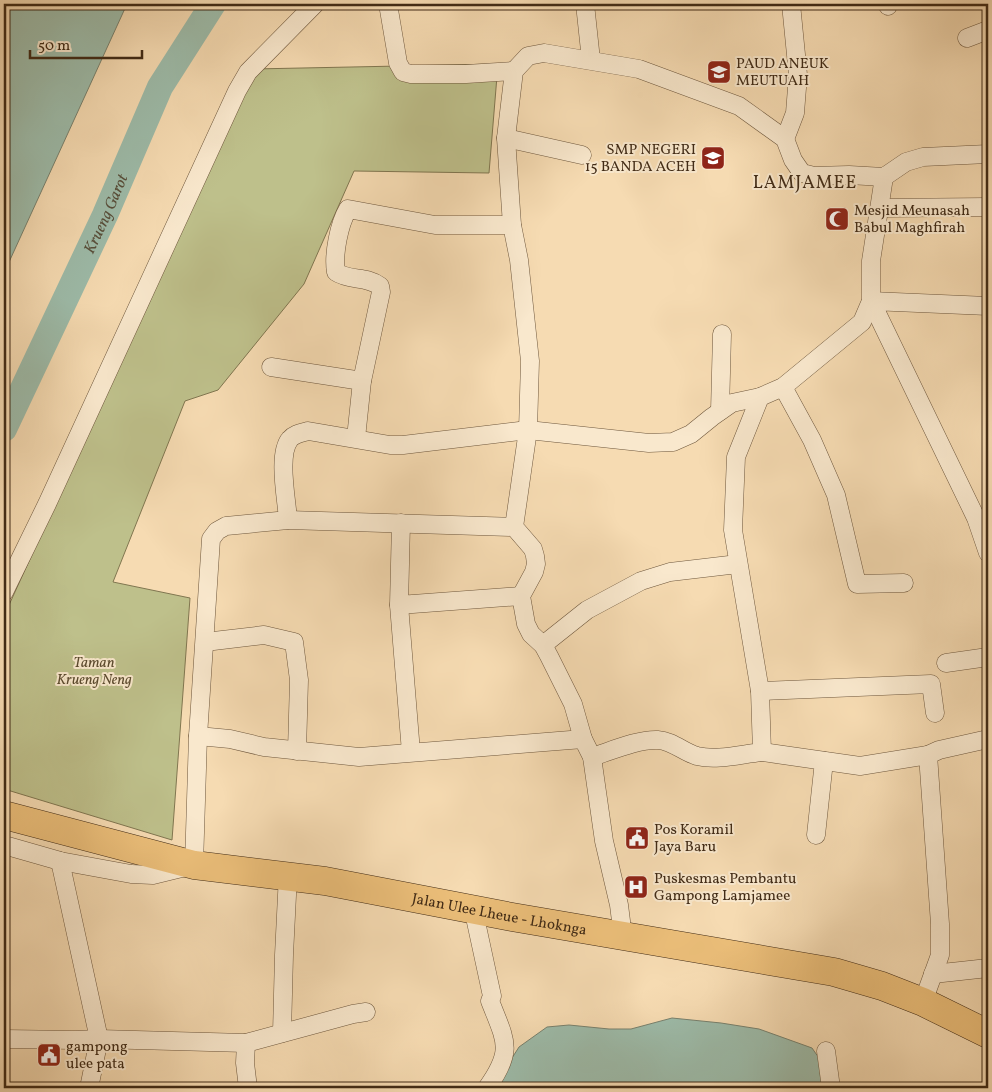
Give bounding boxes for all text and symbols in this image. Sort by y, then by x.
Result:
scale bar [30,28,142,60]
text: 50 m [38,36,70,57]
place label: PAUD ANEUK MEUTUAH [736,54,829,92]
school or university icon: PAUD ANEUK MEUTUAH [706,59,732,85]
place label: SMP NEGERI 15 BANDA ACEH [585,140,696,178]
school or university icon: SMP NEGERI 15 BANDA ACEH [700,145,726,171]
water label: Krueng Garot [79,170,135,258]
district label: LAMJAMEE [753,171,857,196]
place label: Mesjid Meunasah Babul Maghfirah [854,201,970,239]
mosque icon: Mesjid Meunasah Babul Maghfirah [824,206,850,232]
park label: Taman Krueng Neng [56,653,132,691]
place label: Pos Koramil Jaya Baru [654,820,733,858]
public building icon: Pos Koramil Jaya Baru [624,825,650,851]
place label: Puskesmas Pembantu Gampong Lamjamee [654,869,796,907]
hospital icon: Puskesmas Pembantu Gampong Lamjamee [623,874,649,900]
street label: Jalan Ulee Lheue - Lhoknga [410,889,588,942]
place label: gampong ulee pata [66,1037,128,1075]
public building icon: gampong ulee pata [36,1042,62,1068]

